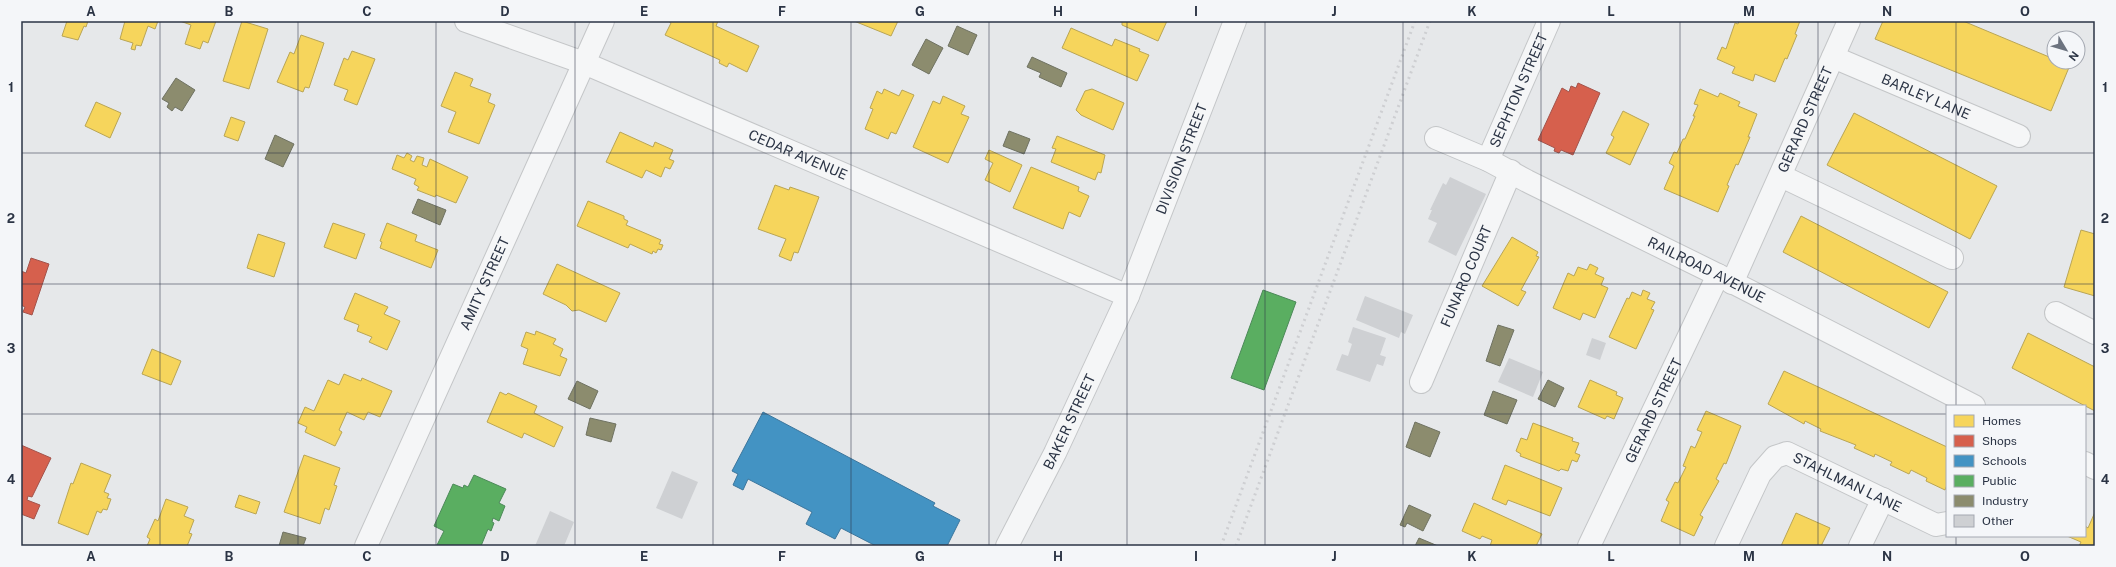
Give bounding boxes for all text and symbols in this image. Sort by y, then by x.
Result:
text: A [86,4,96,19]
text: B [225,4,234,19]
text: C [362,4,372,19]
text: D [500,4,510,19]
text: E [640,4,648,19]
text: F [778,4,786,19]
text: G [915,4,925,19]
text: H [1053,4,1063,19]
text: I [1194,4,1198,19]
text: J [1331,4,1337,19]
text: K [1467,4,1477,19]
text: L [1607,4,1615,19]
text: M [1743,4,1755,19]
text: N [1882,4,1892,19]
text: O [2020,4,2030,19]
north arrow [2046,30,2086,70]
street label: SEPHTON STREET [1486,31,1551,150]
text: N [2067,49,2081,63]
street label: GERARD STREET [1774,64,1836,175]
street label: BARLEY LANE [1879,71,1973,122]
text: 1 [8,80,14,95]
text: 1 [2102,80,2108,95]
street label: DIVISION STREET [1153,101,1210,217]
street label: CEDAR AVENUE [746,126,850,183]
text: 2 [7,211,15,226]
text: 2 [2101,211,2109,226]
street label: FUNARO COURT [1437,223,1495,329]
street label: RAILROAD AVENUE [1645,234,1768,306]
street label: AMITY STREET [457,235,512,332]
text: 3 [7,341,16,356]
text: 3 [2101,341,2110,356]
street label: GERARD STREET [1622,356,1685,466]
street label: BAKER STREET [1040,372,1099,472]
legend [1946,405,2086,537]
text: Homes [1982,414,2021,428]
text: Shops [1982,434,2017,448]
street label: STAHLMAN LANE [1790,449,1904,515]
text: Schools [1982,454,2027,468]
text: 4 [7,472,16,487]
text: 4 [2101,472,2110,487]
text: Public [1982,474,2017,488]
text: Industry [1982,494,2029,508]
text: Other [1982,514,2014,528]
text: A [86,549,96,564]
text: B [225,549,234,564]
text: C [362,549,372,564]
text: D [500,549,510,564]
text: E [640,549,648,564]
text: F [778,549,786,564]
text: G [915,549,925,564]
text: H [1053,549,1063,564]
text: I [1194,549,1198,564]
text: J [1331,549,1337,564]
text: K [1467,549,1477,564]
text: L [1607,549,1615,564]
text: M [1743,549,1755,564]
text: N [1882,549,1892,564]
text: O [2020,549,2030,564]

